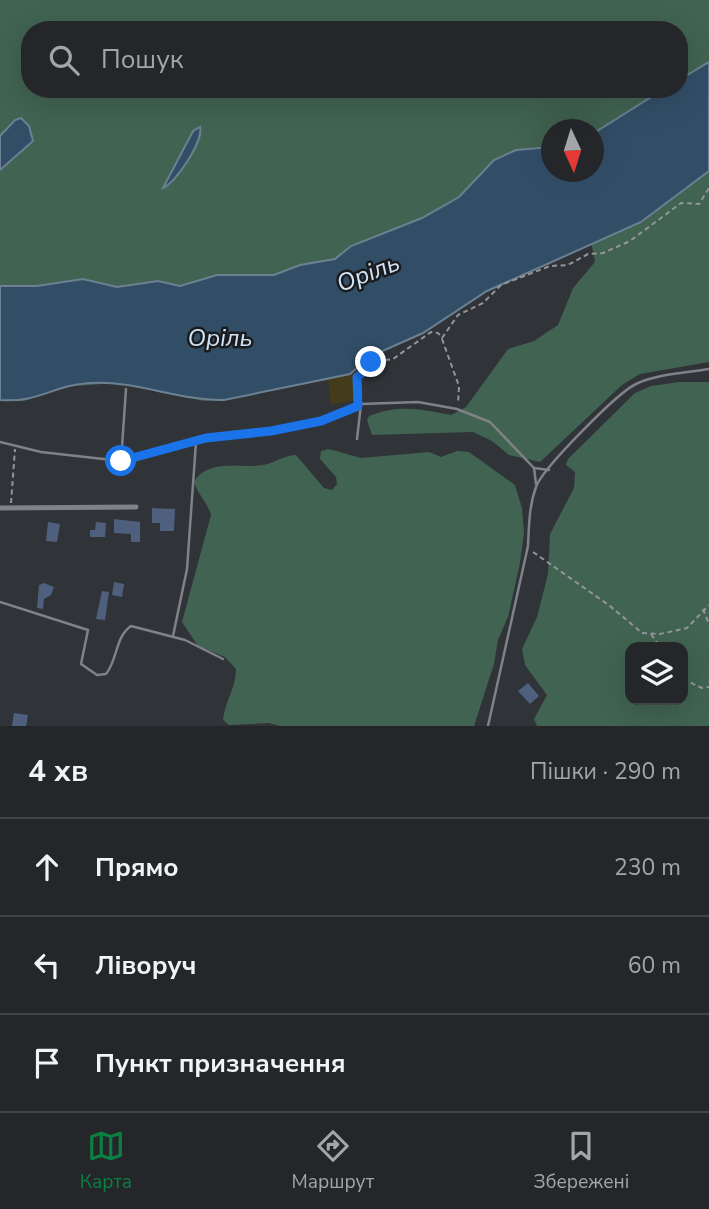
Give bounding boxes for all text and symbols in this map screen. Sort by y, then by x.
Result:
search box [21,21,688,98]
icon: search [45,41,83,79]
text: Пошук [101,42,183,77]
north arrow [541,119,604,182]
water label: Оріль [332,246,404,300]
water label: Орiль [188,322,252,354]
route end [355,346,386,377]
route start [105,445,136,476]
map controls [625,642,688,705]
button: layers [625,642,688,705]
text: 4 хв [28,751,88,792]
text: Пішки · 290 m [530,756,681,787]
icon: ahead [28,848,66,886]
text: Прямо [95,850,179,885]
text: 230 m [614,852,681,883]
icon: left [28,946,66,984]
text: Ліворуч [95,948,196,983]
text: 60 m [628,950,681,981]
icon: arrive [28,1044,66,1082]
text: Пункт призначення [95,1046,346,1081]
tab: Карта [80,1127,132,1195]
tab: Маршрут [292,1127,374,1195]
tab: Збережені [534,1127,629,1195]

